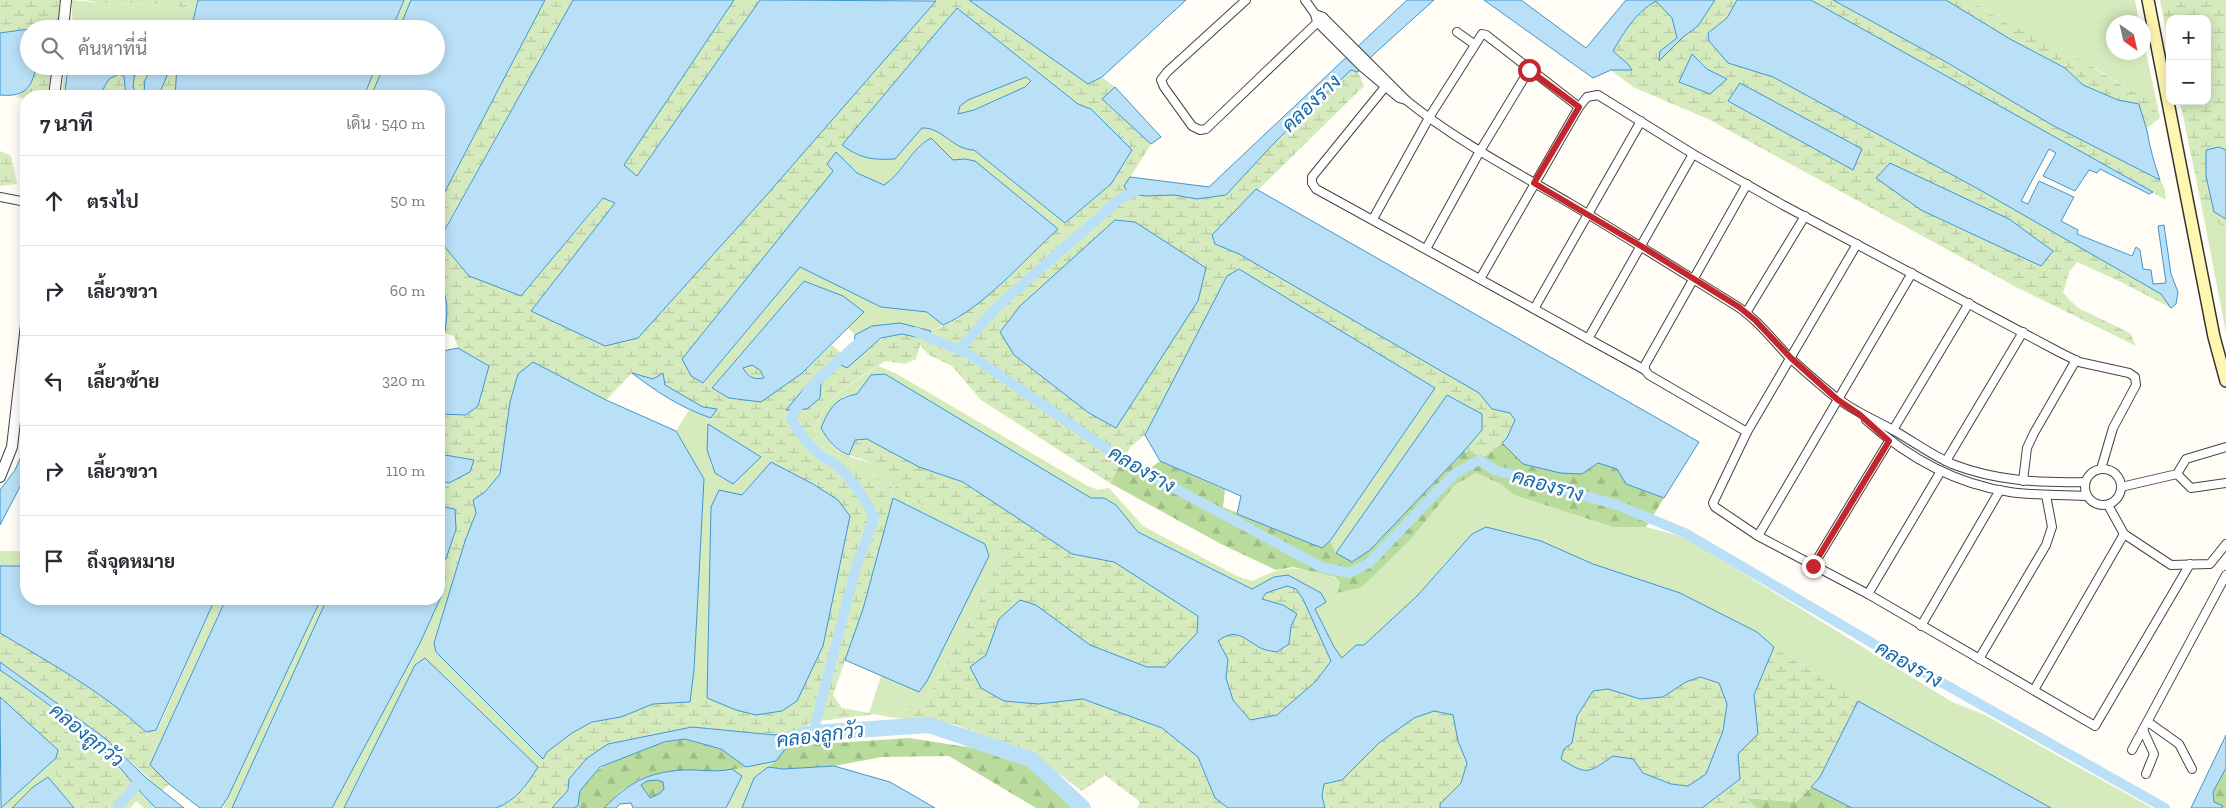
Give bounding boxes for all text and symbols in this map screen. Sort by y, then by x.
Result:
north arrow [2106,15,2151,60]
map controls [2166,15,2211,105]
button: + [2166,15,2211,60]
search box [20,20,445,75]
icon: search [38,34,66,62]
text: ค้นหาที่นี่ [78,37,147,60]
route start [1518,59,1541,82]
button: − [2166,60,2211,105]
water label: คลองราง [1276,69,1346,137]
text: 7 นาที [40,111,93,136]
text: เดิน · 540 m [346,114,425,133]
icon: ahead [40,187,68,215]
text: ตรงไป [87,190,139,213]
text: 50 m [390,191,425,210]
icon: right [40,277,68,305]
text: เลี้ยวขวา [87,280,158,303]
text: 60 m [390,281,425,300]
icon: left [40,367,68,395]
text: เลี้ยวซ้าย [87,370,159,393]
text: 320 m [382,371,425,390]
water label: คลองราง [1104,440,1180,498]
icon: right [40,457,68,485]
text: เลี้ยวขวา [87,460,158,483]
text: 110 m [386,461,425,480]
water label: คลองราง [1510,463,1586,507]
icon: arrive [40,547,68,575]
text: ถึงจุดหมาย [87,550,175,573]
route end [1802,555,1825,578]
water label: คลองราง [1871,635,1947,693]
water label: คลองลูกวัว [43,698,129,774]
water label: คลองลูกวัว [775,718,866,755]

